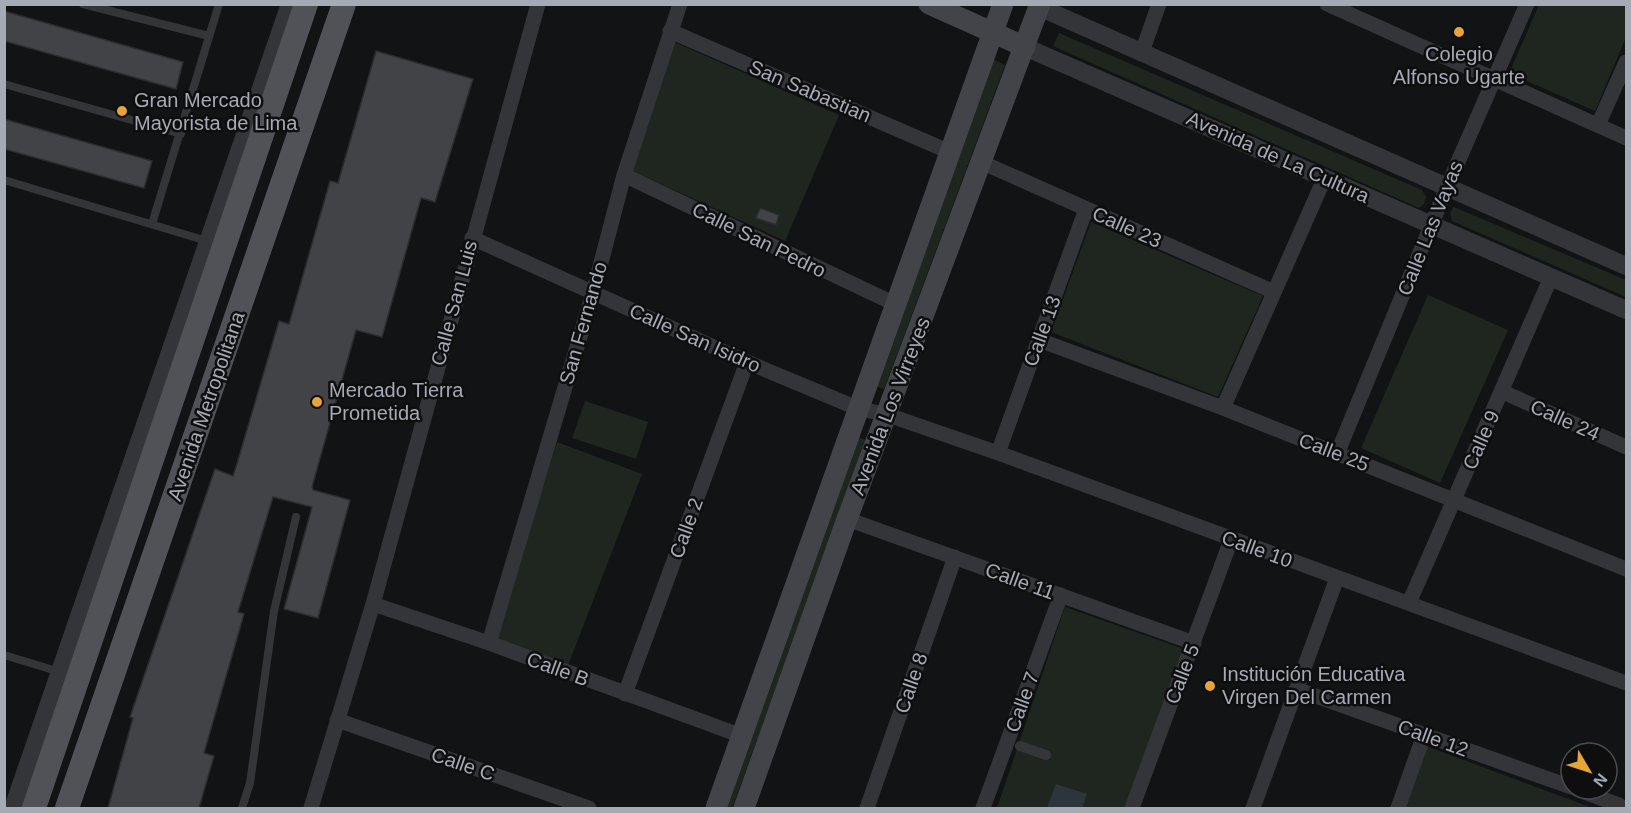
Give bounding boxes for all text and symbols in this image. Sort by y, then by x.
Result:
marker: Colegio Alfonso Ugarte [1452,25,1466,39]
place label: Colegio Alfonso Ugarte [1393,43,1525,88]
street label: San Sabastian [746,55,874,127]
place label: Gran Mercado Mayorista de Lima [134,89,298,134]
marker: Gran Mercado Mayorista de Lima [115,104,129,118]
street label: Avenida de La Cultura [1183,107,1374,208]
street label: Calle Las Vayas [1393,158,1467,298]
street label: Calle San Pedro [689,198,829,282]
street label: Calle 23 [1089,202,1165,252]
street label: Calle San Luis [427,238,481,368]
street label: San Fernando [555,259,611,387]
street label: Calle 13 [1019,293,1065,369]
street label: Calle San Isidro [626,299,764,377]
street label: Avenida Metropolitana [163,308,249,503]
street label: Avenida Los Virreyes [846,314,934,498]
place label: Mercado Tierra Prometida [329,379,464,424]
marker: Mercado Tierra Prometida [310,395,324,409]
street label: Calle 24 [1527,395,1603,445]
street label: Calle 9 [1458,407,1504,473]
street label: Calle 25 [1296,429,1372,475]
street label: Calle 2 [665,495,707,561]
street label: Calle 10 [1219,526,1295,572]
street label: Calle 11 [982,558,1058,604]
street label: Calle 5 [1161,641,1203,707]
street label: Calle B [524,648,592,690]
street label: Calle 8 [890,650,932,716]
place label: Institución Educativa Virgen Del Carmen [1222,663,1406,708]
street label: Calle 7 [1001,669,1043,735]
marker: Institución Educativa Virgen Del Carmen [1203,679,1217,693]
street label: Calle 12 [1395,715,1471,761]
north arrow [1559,741,1619,801]
street label: Calle C [428,743,498,785]
text: N [1590,770,1611,790]

